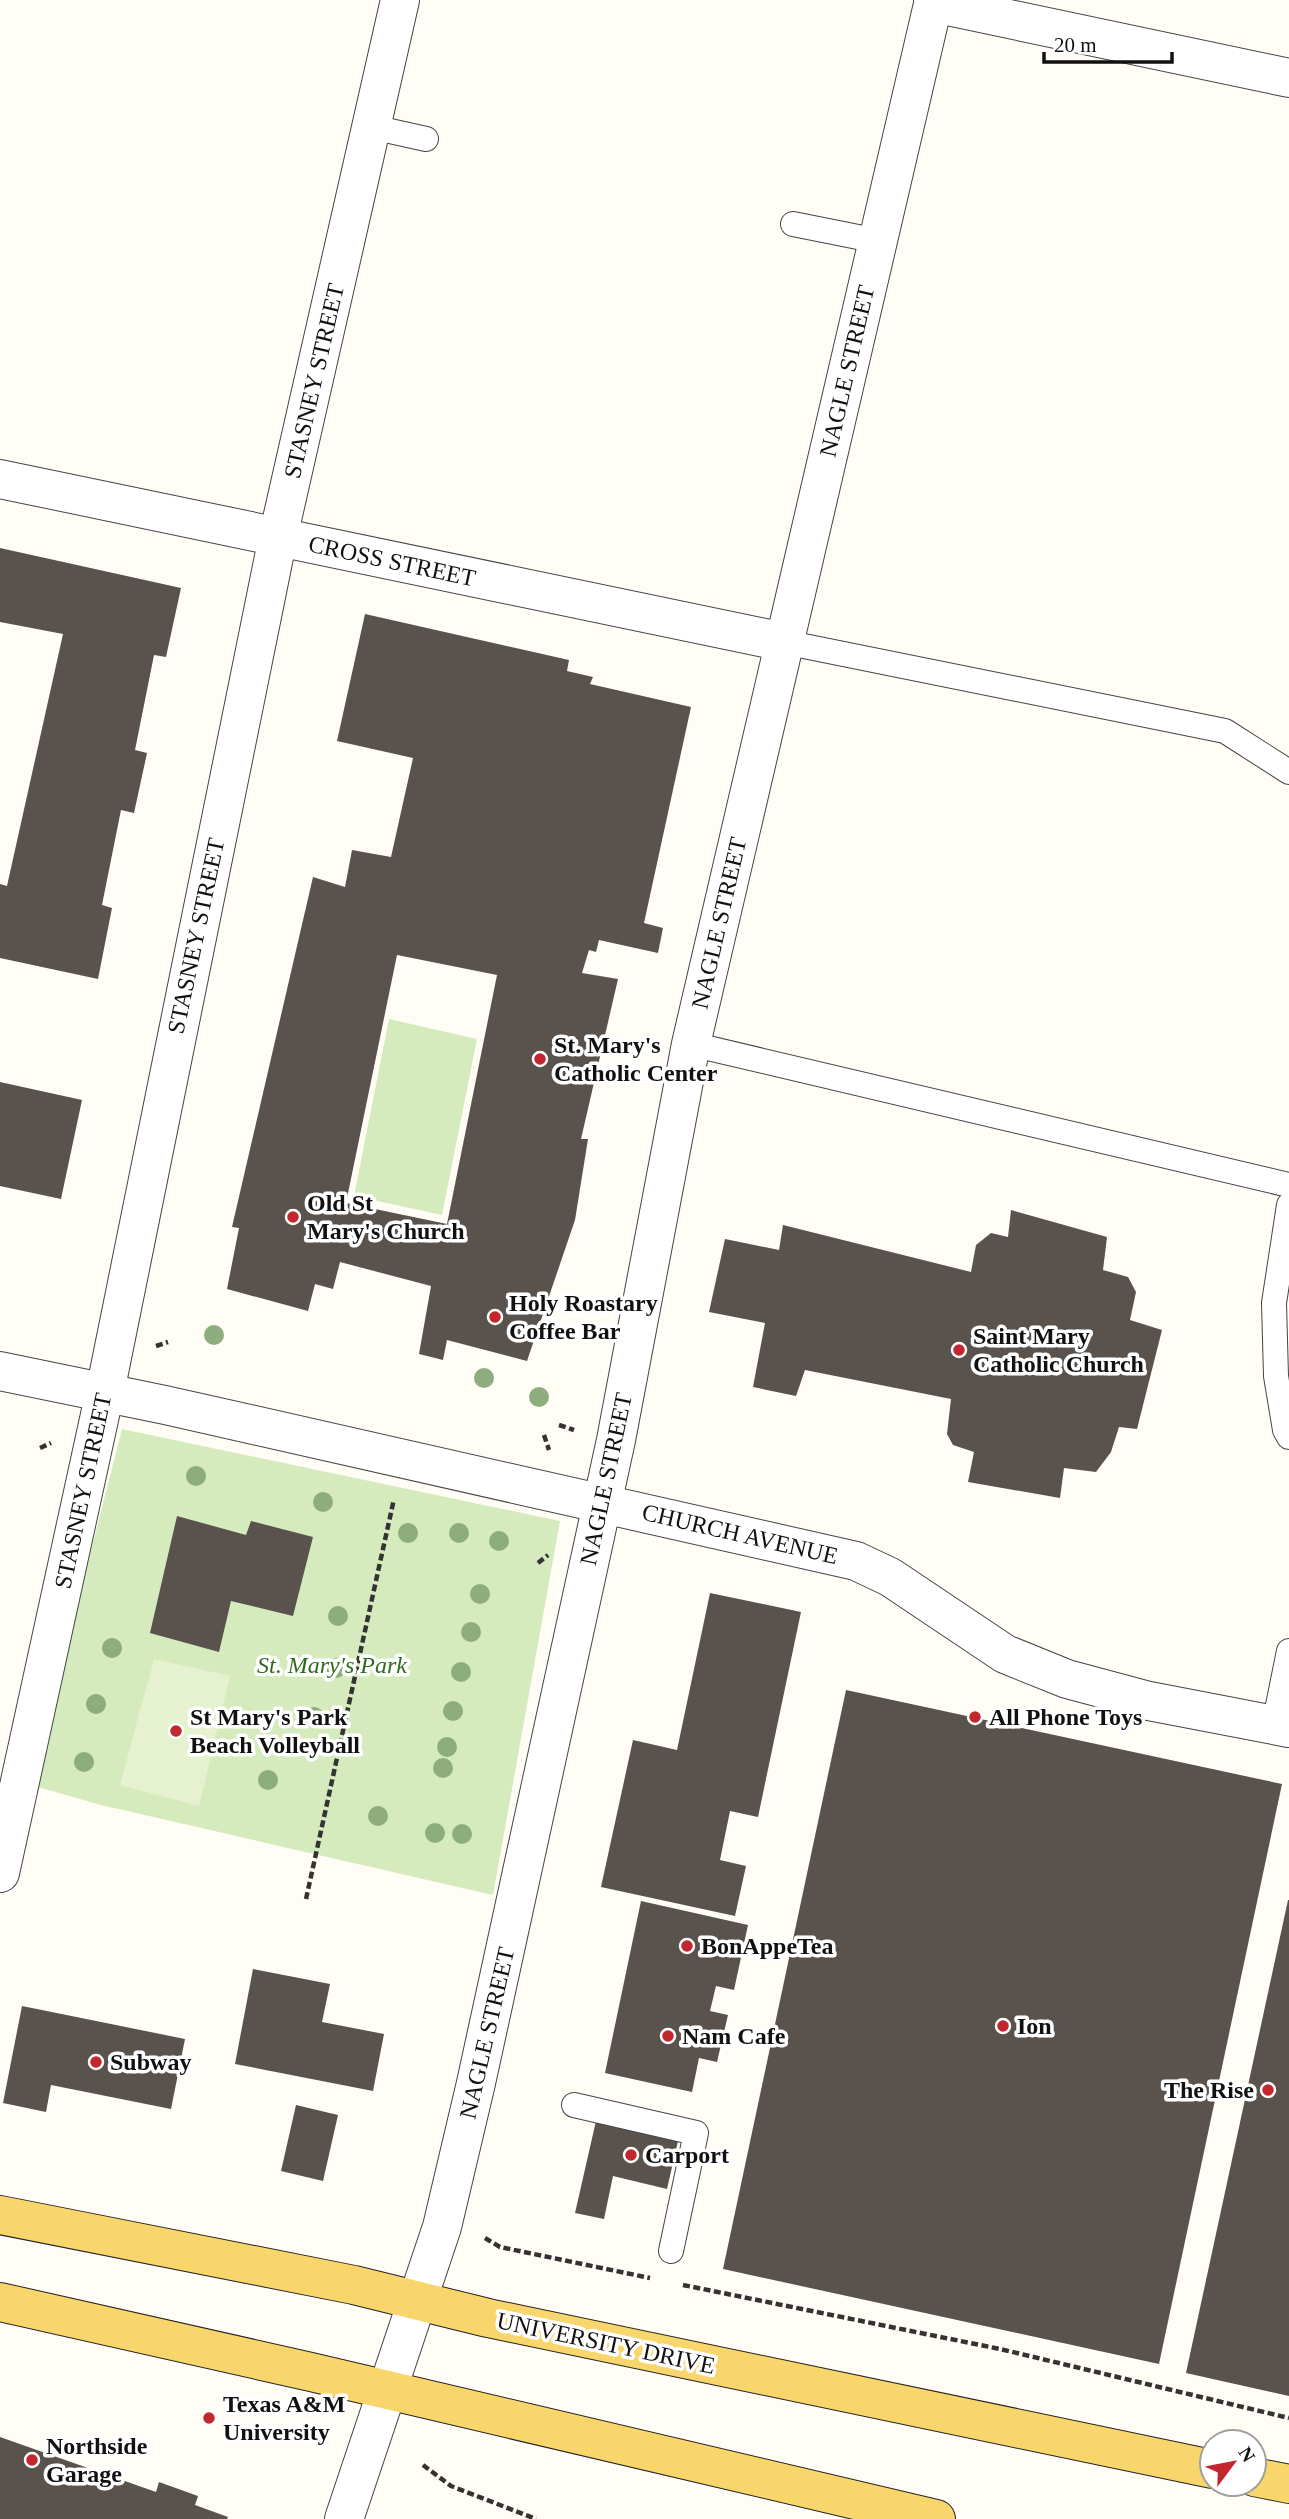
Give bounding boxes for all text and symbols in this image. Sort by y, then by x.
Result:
scale bar [1044,21,1172,65]
text: 20 m [1054,33,1097,57]
street label: STASNEY STREET [279,281,349,481]
street label: NAGLE STREET [815,282,879,459]
street label: CROSS STREET [306,531,478,591]
street label: NAGLE STREET [687,834,751,1011]
street label: STASNEY STREET [163,836,229,1036]
place label: St. Mary's Catholic Center [554,1032,718,1086]
marker: St. Mary's Catholic Center [532,1051,548,1067]
place label: Old St Mary's Church [307,1190,465,1244]
marker: Old St Mary's Church [285,1209,301,1225]
place label: Holy Roastary Coffee Bar [509,1290,658,1344]
marker: Holy Roastary Coffee Bar [487,1309,503,1325]
place label: Saint Mary Catholic Church [973,1323,1144,1377]
marker: Saint Mary Catholic Church [951,1342,967,1358]
street label: NAGLE STREET [575,1390,637,1567]
street label: STASNEY STREET [50,1391,116,1591]
street label: CHURCH AVENUE [640,1499,840,1569]
park label: St. Mary's Park [257,1652,407,1678]
place label: St Mary's Park Beach Volleyball [190,1704,360,1758]
place label: All Phone Toys [989,1704,1142,1730]
marker: All Phone Toys [967,1709,983,1725]
marker: St Mary's Park Beach Volleyball [168,1723,184,1739]
place label: BonAppeTea [701,1933,834,1959]
marker: BonAppeTea [679,1938,695,1954]
street label: NAGLE STREET [455,1944,519,2121]
place label: Ion [1017,2013,1052,2039]
marker: Ion [995,2018,1011,2034]
place label: Nam Cafe [682,2023,786,2049]
marker: Nam Cafe [660,2028,676,2044]
place label: Subway [110,2049,191,2075]
marker: Subway [88,2054,104,2070]
place label: The Rise [1164,2077,1254,2103]
marker: The Rise [1260,2082,1276,2098]
place label: Carport [645,2142,729,2168]
marker: Carport [623,2147,639,2163]
street label: UNIVERSITY DRIVE [495,2307,717,2379]
place label: Texas A&M University [223,2391,345,2445]
marker: Texas A&M University [201,2410,217,2426]
north arrow [1198,2428,1268,2498]
place label: Northside Garage [46,2433,148,2487]
text: N [1234,2443,1260,2466]
marker: Northside Garage [24,2452,40,2468]

